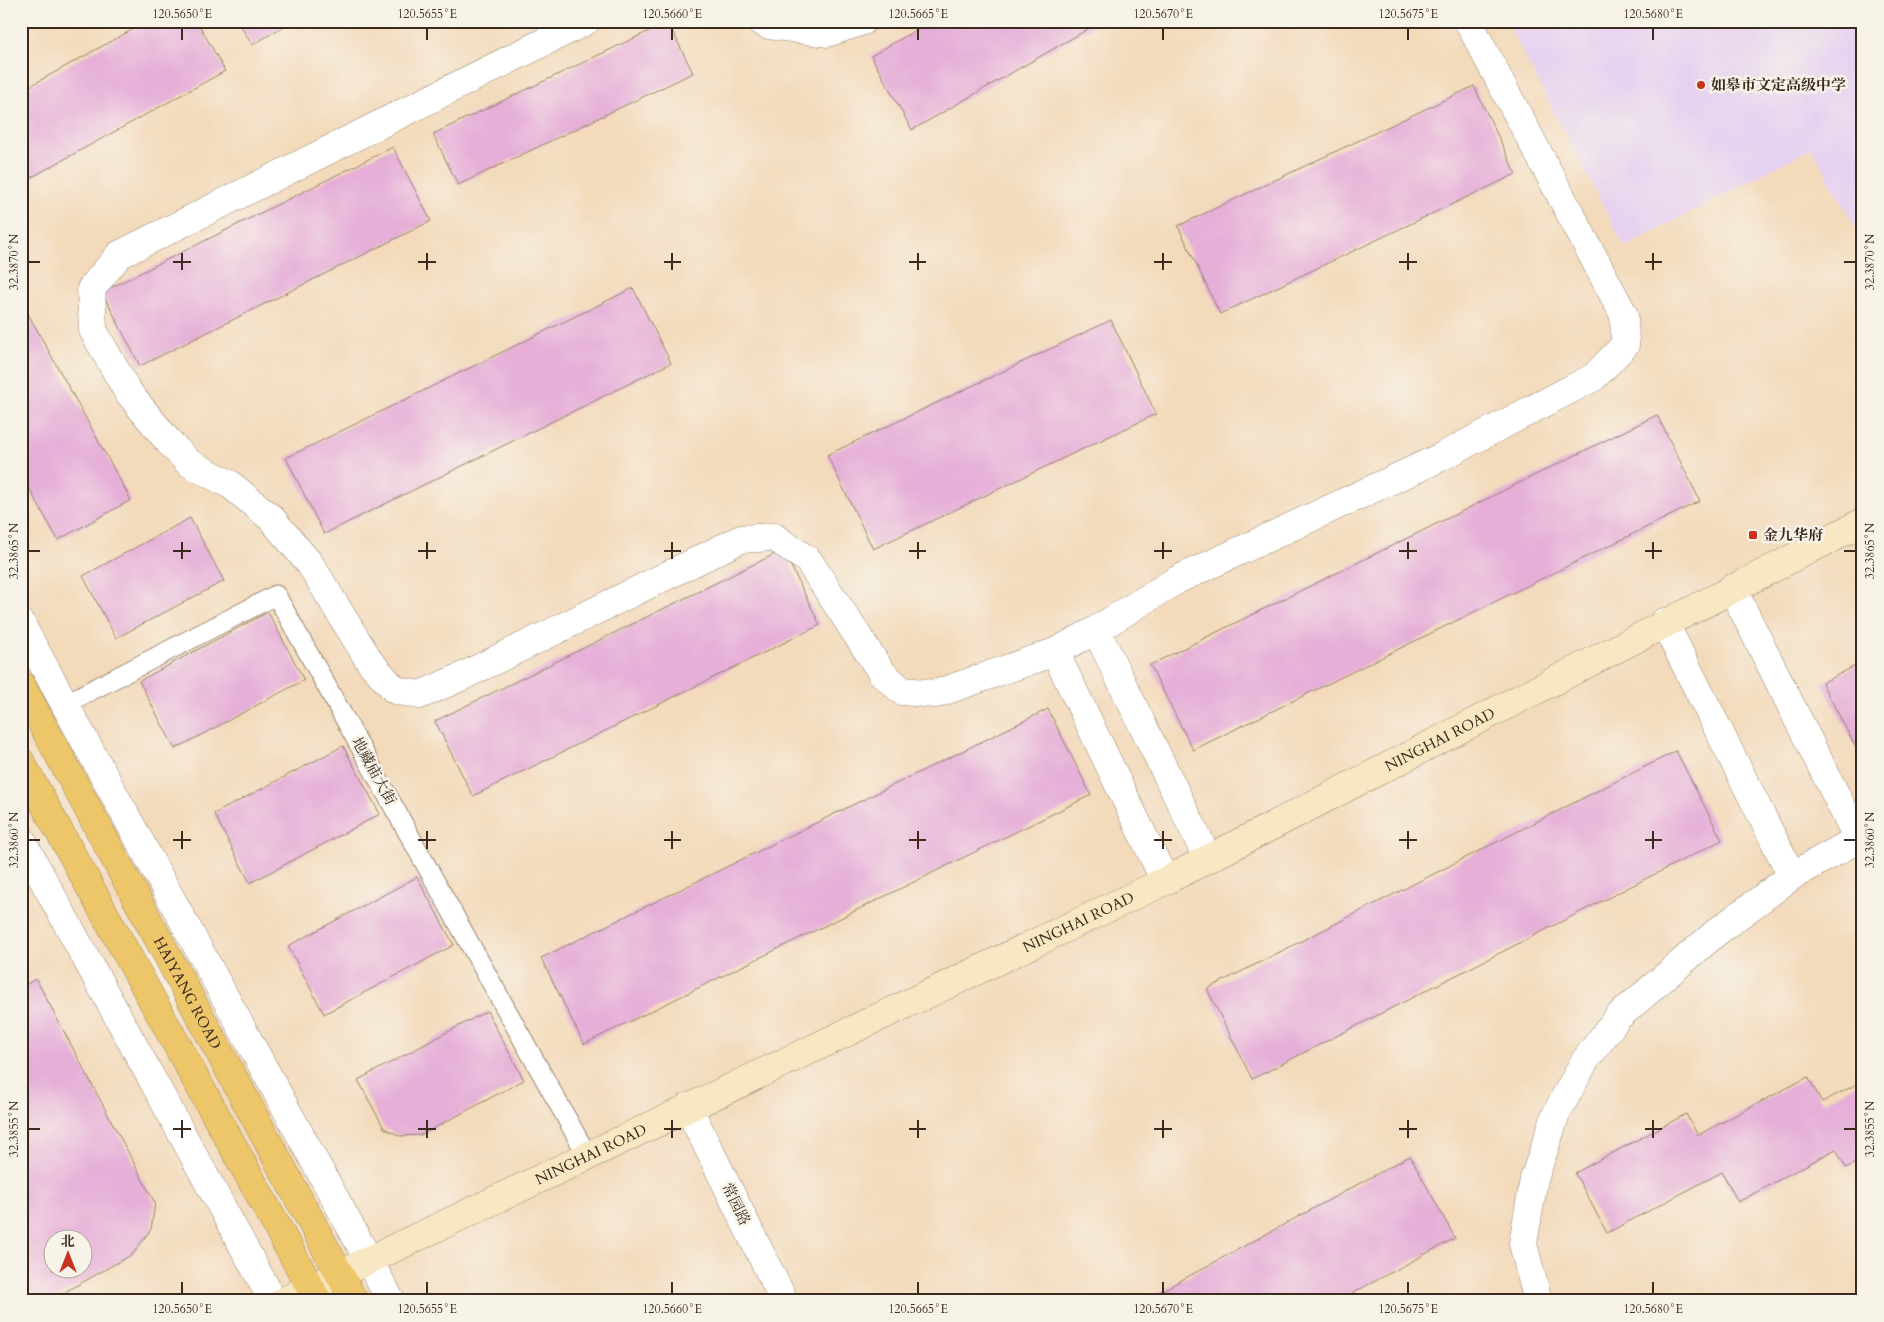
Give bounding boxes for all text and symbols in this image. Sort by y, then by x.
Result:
text: 120.5650°E [152,6,212,22]
text: 120.5655°E [397,6,457,22]
text: 120.5660°E [642,6,702,22]
text: 120.5665°E [888,6,948,22]
text: 120.5670°E [1133,6,1193,22]
text: 120.5675°E [1378,6,1438,22]
text: 120.5680°E [1623,6,1683,22]
place label: 如皋市文定高级中学 [1711,75,1846,95]
marker: 如皋市文定高级中学 [1695,79,1707,91]
text: 32.3870°N [6,233,22,290]
text: 32.3870°N [1862,233,1878,290]
text: 32.3865°N [6,522,22,579]
text: 32.3865°N [1862,522,1878,579]
place label: 金九华府 [1763,525,1823,545]
marker: 金九华府 [1747,529,1759,541]
street label: NINGHAI ROAD [1381,703,1498,776]
street label: 地藏庙大街 [347,733,401,809]
text: 32.3860°N [6,811,22,868]
text: 32.3860°N [1862,811,1878,868]
street label: NINGHAI ROAD [1019,887,1137,957]
street label: HAIYANG ROAD [149,933,226,1053]
text: 32.3855°N [6,1100,22,1157]
text: 32.3855°N [1862,1100,1878,1157]
street label: NINGHAI ROAD [532,1119,650,1189]
street label: 常园路 [717,1179,755,1229]
north arrow [42,1230,92,1280]
text: 北 [61,1232,75,1251]
text: 120.5650°E [152,1301,212,1317]
text: 120.5655°E [397,1301,457,1317]
text: 120.5660°E [642,1301,702,1317]
text: 120.5665°E [888,1301,948,1317]
text: 120.5670°E [1133,1301,1193,1317]
text: 120.5675°E [1378,1301,1438,1317]
text: 120.5680°E [1623,1301,1683,1317]

